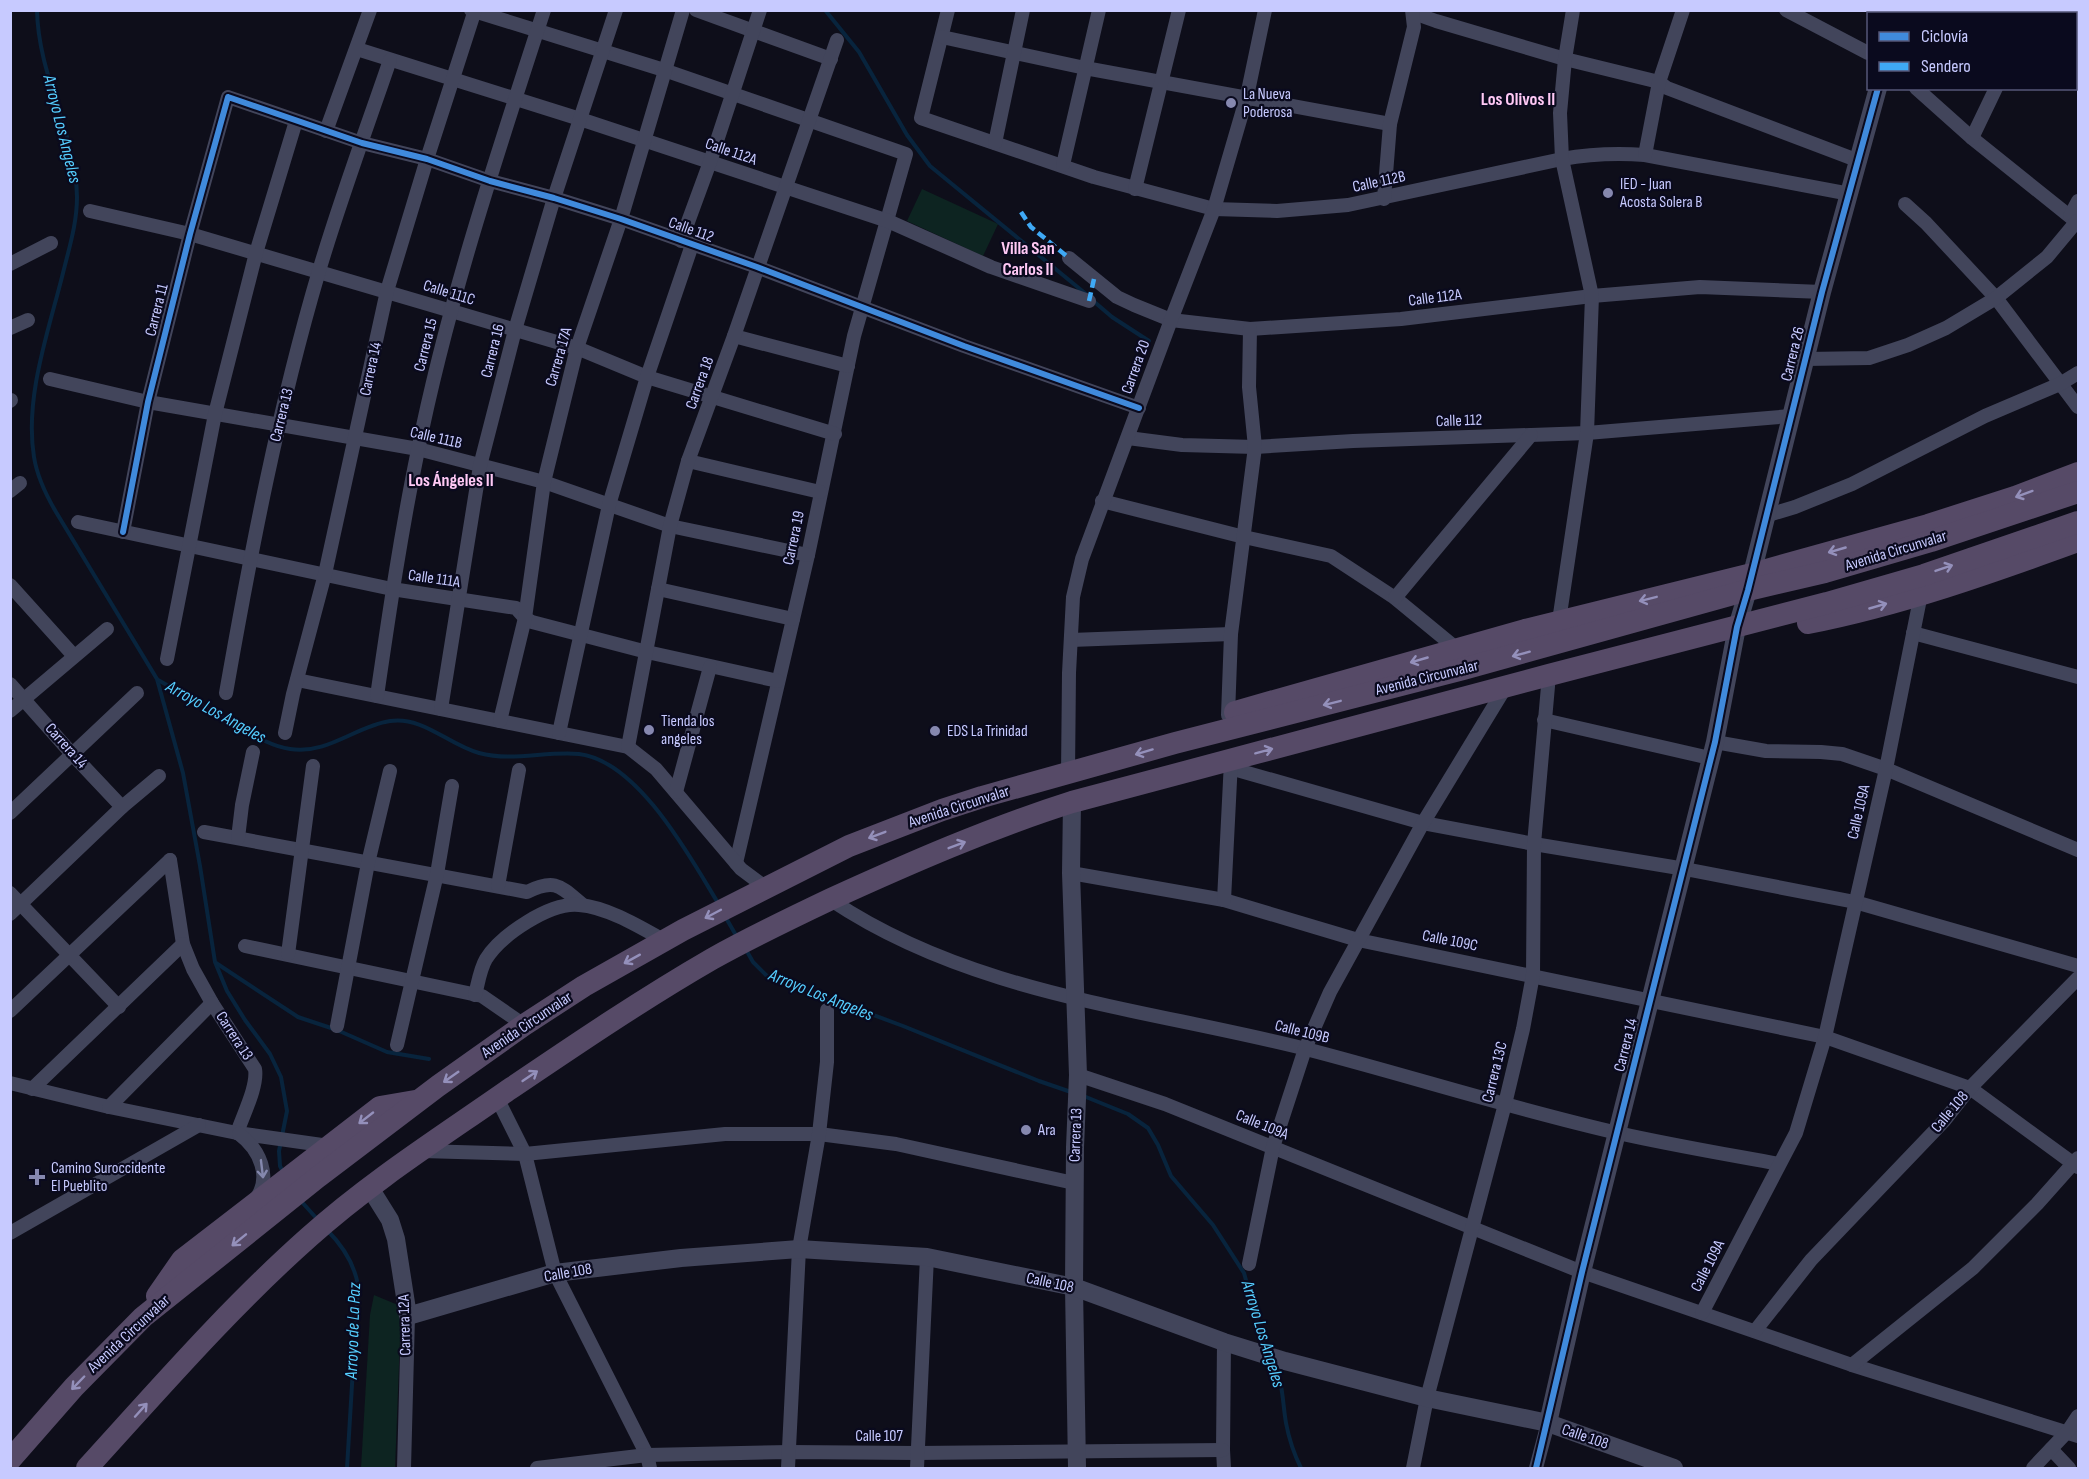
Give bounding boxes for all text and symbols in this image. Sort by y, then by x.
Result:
legend [1867,12,2077,90]
text: Ciclovía [1921,26,1968,47]
text: Sendero [1921,56,1971,77]
water label: Arroyo Los Angeles [38,72,86,186]
place label: La Nueva Poderosa [1243,85,1292,122]
district label: Los Olivos II [1481,89,1555,110]
marker: La Nueva Poderosa [1224,96,1238,110]
street label: Calle 112A [703,134,759,170]
street label: Calle 112B [1351,167,1407,197]
place label: IED - Juan Acosta Solera B [1619,175,1702,212]
marker: IED - Juan Acosta Solera B [1601,186,1615,200]
street label: Calle 112 [666,213,716,247]
district label: Villa San Carlos II [1001,238,1055,280]
street label: Calle 111C [421,276,477,310]
street label: Carrera 11 [141,281,173,338]
street label: Calle 112A [1407,285,1463,311]
street label: Carrera 15 [410,316,442,374]
street label: Carrera 16 [477,322,509,380]
street label: Carrera 17A [542,325,577,389]
street label: Carrera 26 [1777,325,1809,383]
street label: Carrera 20 [1118,338,1154,396]
street label: Carrera 14 [356,340,386,398]
street label: Carrera 18 [682,354,718,412]
street label: Carrera 13 [266,386,298,444]
street label: Calle 112 [1435,411,1483,431]
street label: Calle 111B [408,423,464,453]
district label: Los Ángeles II [408,470,494,491]
one-way arrow [2015,489,2033,500]
street label: Carrera 19 [779,509,809,567]
street label: Avenida Circunvalar [1842,526,1949,576]
one-way arrow [1828,545,1847,556]
one-way arrow [1934,562,1953,573]
street label: Calle 111A [407,566,461,592]
one-way arrow [1639,593,1658,605]
one-way arrow [1868,600,1887,612]
one-way arrow [1512,649,1531,660]
one-way arrow [1410,654,1429,666]
street label: Avenida Circunvalar [1373,656,1481,700]
water label: Arroyo Los Angeles [162,675,270,748]
one-way arrow [1323,697,1342,709]
place label: Tienda los angeles [661,712,715,749]
street label: Carrera 14 [41,719,91,773]
place label: EDS La Trinidad [947,722,1028,741]
marker: Tienda los angeles [642,723,656,737]
marker: EDS La Trinidad [928,724,942,738]
one-way arrow [1254,745,1273,756]
one-way arrow [1135,747,1154,758]
street label: Avenida Circunvalar [905,782,1012,833]
street label: Calle 109A [1844,783,1875,841]
one-way arrow [869,830,887,841]
one-way arrow [948,839,966,850]
one-way arrow [705,909,723,920]
street label: Calle 109C [1421,926,1480,956]
one-way arrow [624,953,641,965]
water label: Arroyo Los Angeles [765,964,877,1026]
street label: Avenida Circunvalar [477,987,576,1063]
street label: Carrera 13 [211,1008,257,1064]
street label: Calle 109B [1273,1016,1331,1048]
street label: Carrera 14 [1610,1016,1642,1074]
street label: Carrera 13C [1478,1039,1512,1104]
one-way arrow [521,1070,538,1082]
one-way arrow [444,1071,460,1083]
street label: Calle 108 [1927,1087,1973,1137]
street label: Calle 109A [1233,1106,1291,1144]
street label: Carrera 13 [1066,1108,1086,1162]
one-way arrow [358,1111,374,1124]
place label: Ara [1037,1121,1056,1140]
marker: Ara [1019,1123,1033,1137]
place label: Camino Suroccidente El Pueblito [51,1159,165,1196]
one-way arrow [256,1159,267,1178]
marker: Camino Suroccidente El Pueblito [28,1168,46,1186]
one-way arrow [231,1234,247,1247]
street label: Calle 109A [1687,1237,1729,1295]
street label: Calle 108 [543,1259,593,1287]
street label: Calle 108 [1024,1269,1076,1297]
water label: Arroyo Los Angeles [1236,1277,1289,1391]
water label: Arroyo de La Paz [341,1282,365,1381]
street label: Avenida Circunvalar [83,1291,174,1377]
street label: Carrera 12A [394,1294,416,1356]
one-way arrow [70,1376,85,1391]
one-way arrow [134,1402,148,1417]
street label: Calle 108 [1559,1420,1611,1454]
street label: Calle 107 [855,1427,903,1446]

